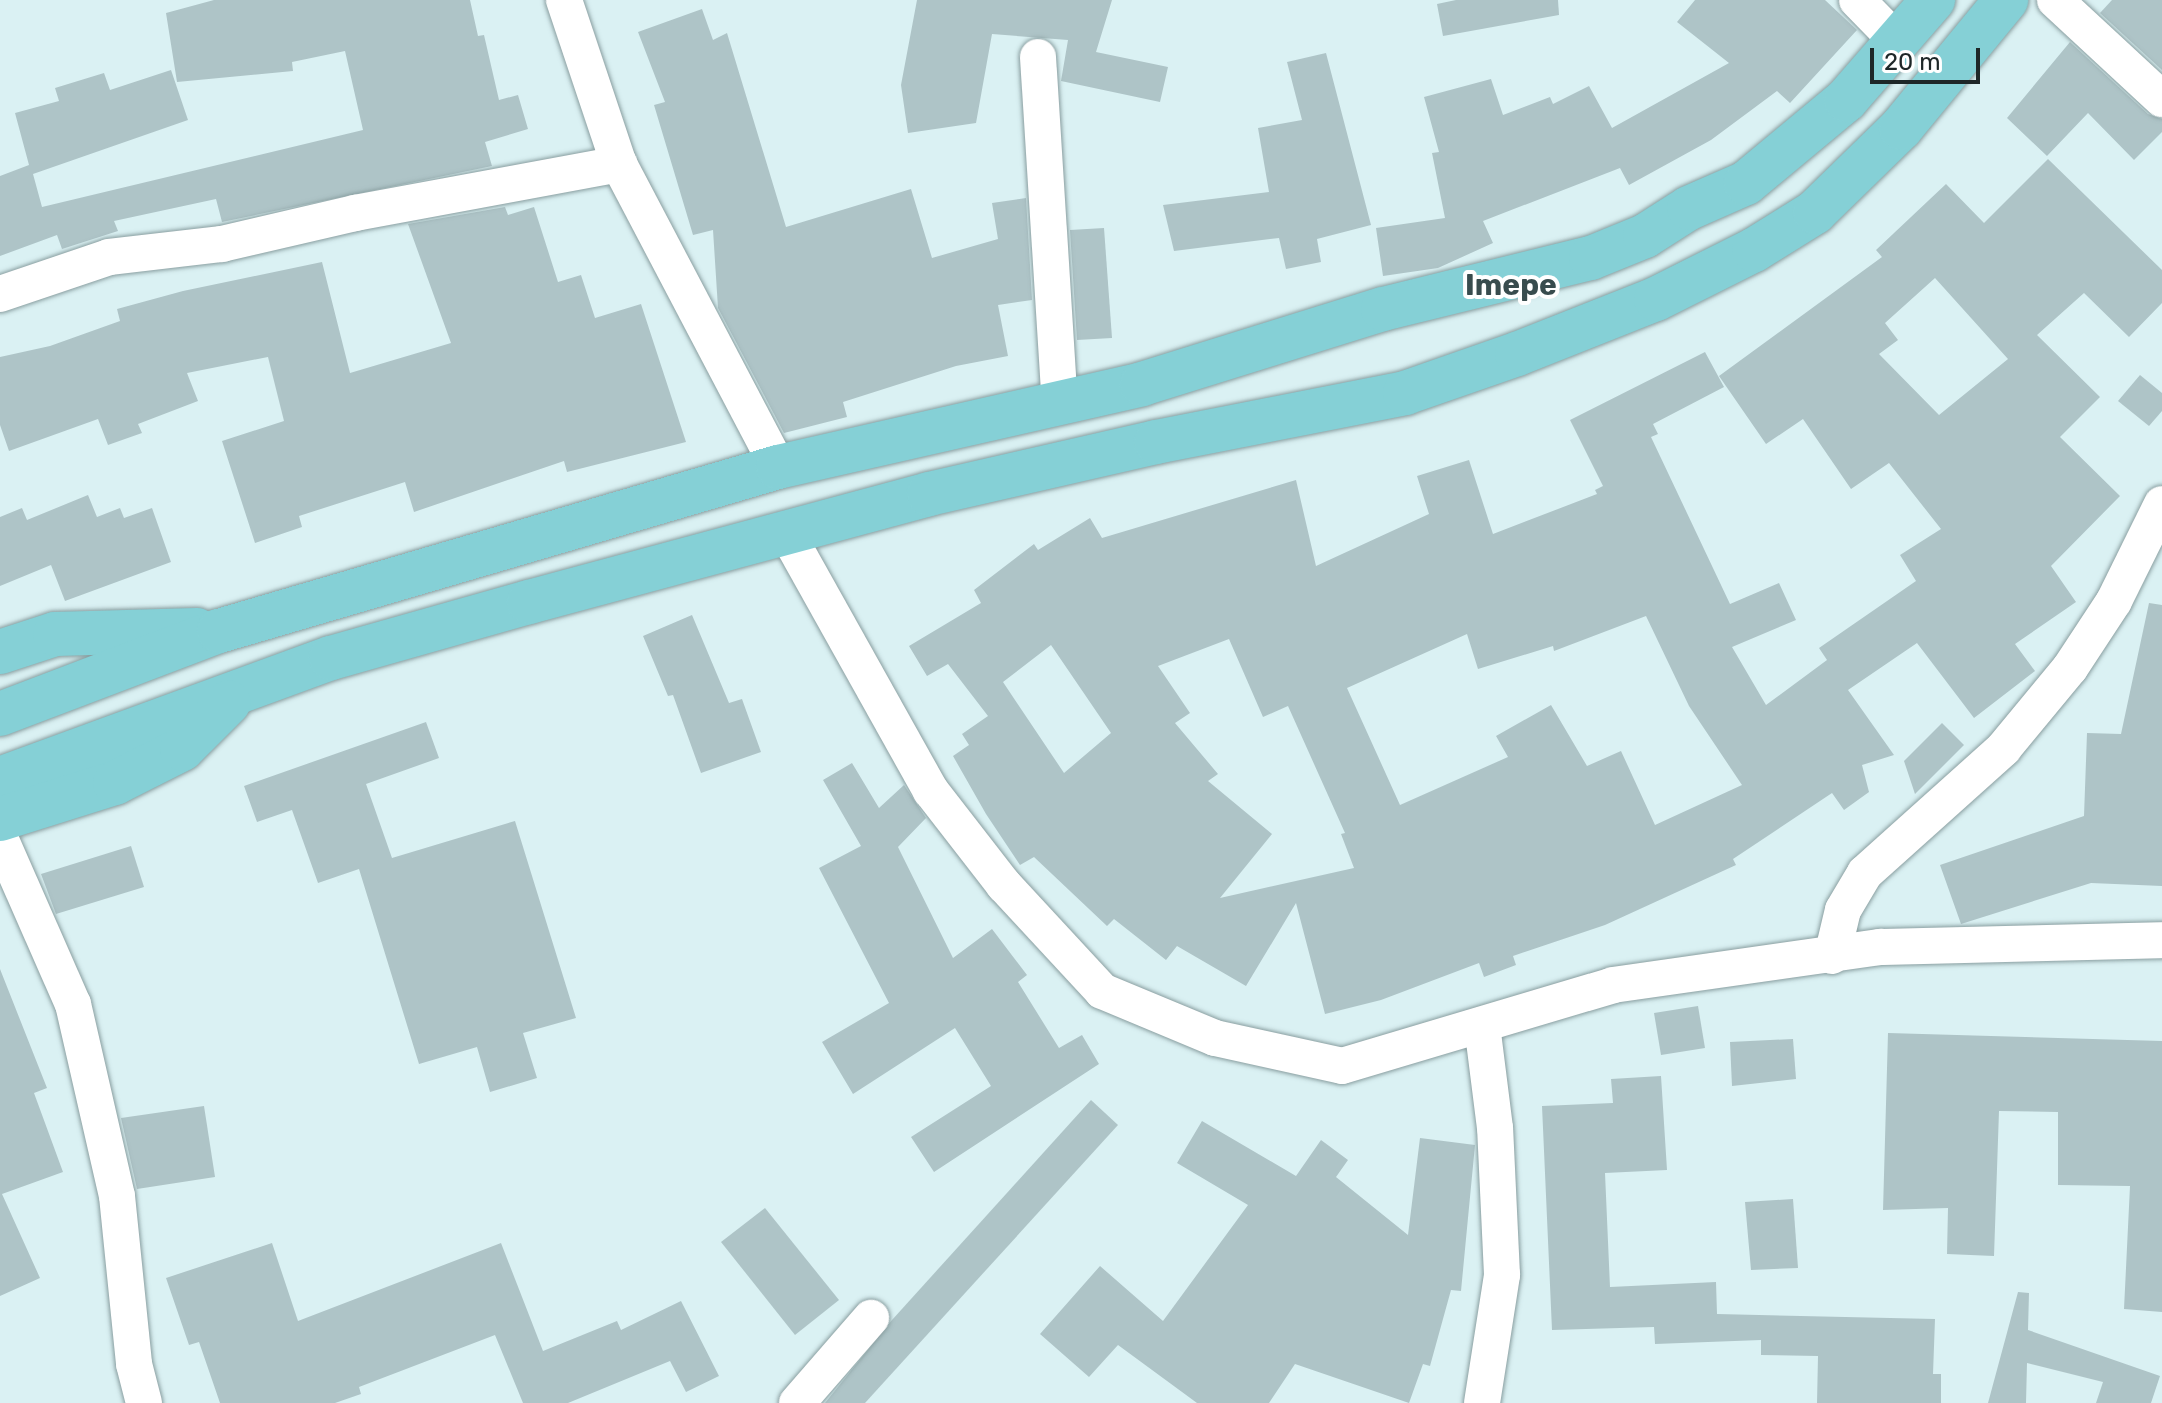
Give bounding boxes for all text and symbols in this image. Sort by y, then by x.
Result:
scale bar [1874,32,1984,82]
text: 20 m [1884,48,1941,76]
district label: Imepe [1465,267,1557,303]

